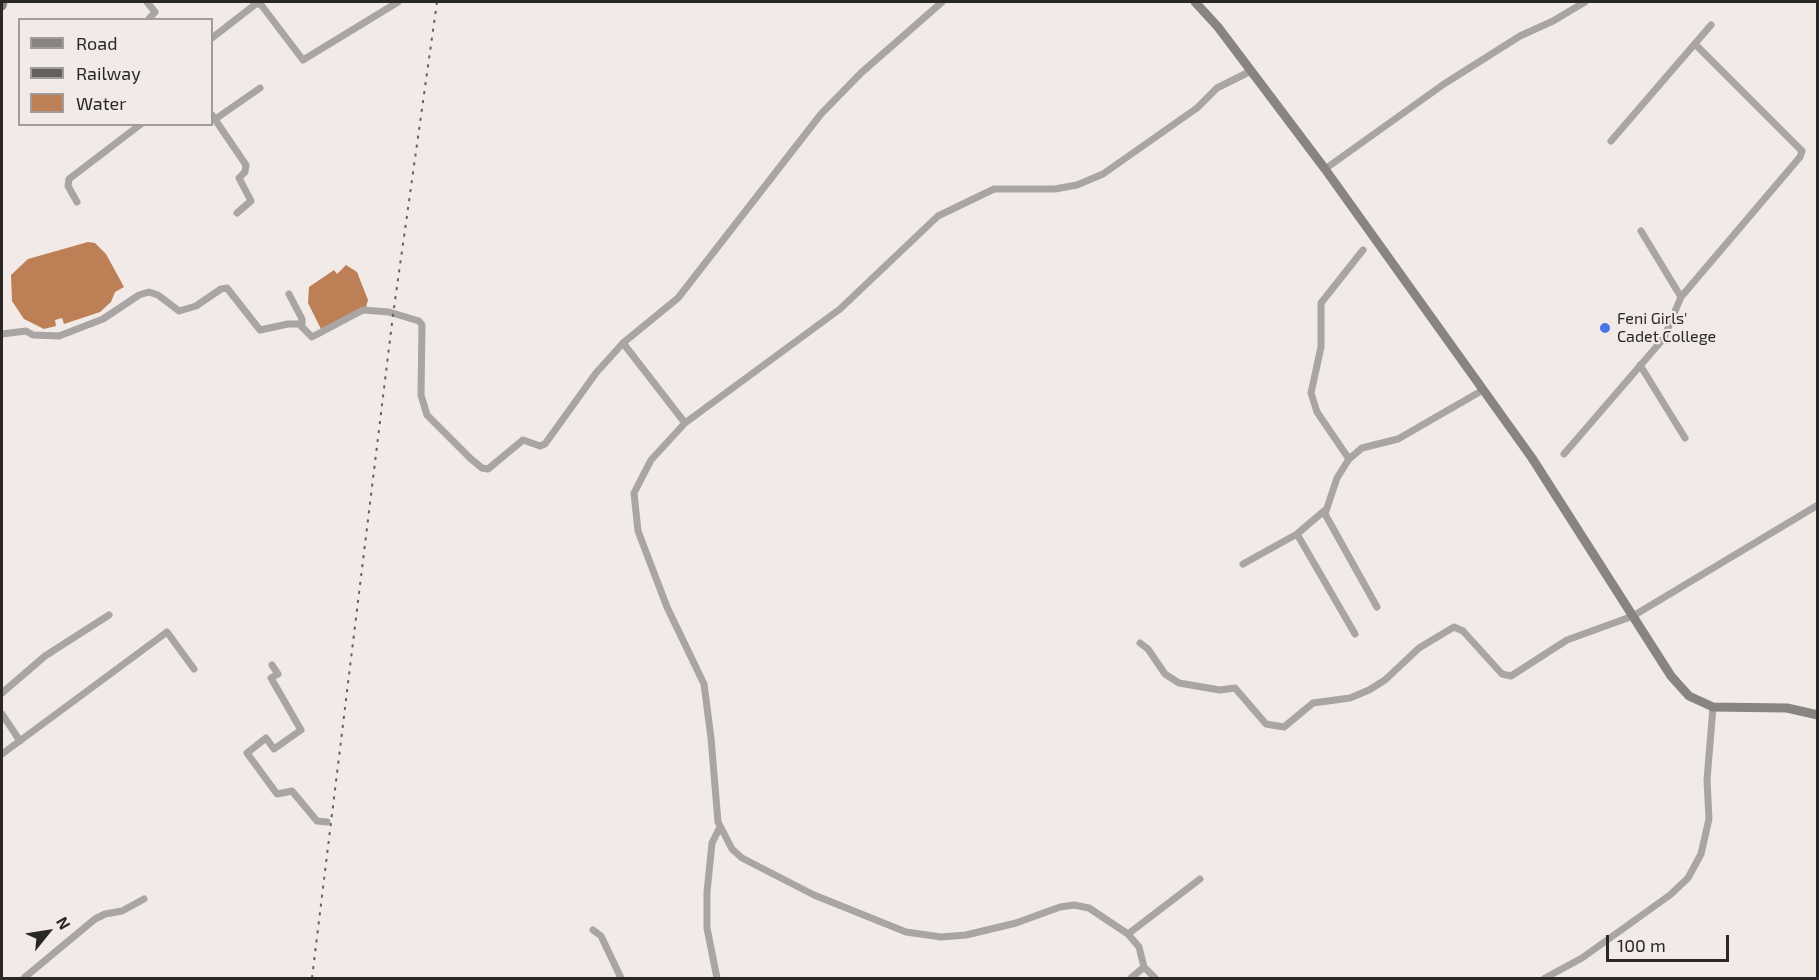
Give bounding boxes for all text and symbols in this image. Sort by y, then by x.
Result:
legend [18,18,213,126]
text: Road [76,32,117,54]
text: Railway [76,62,141,84]
text: Water [76,92,126,114]
place label: Feni Girls' Cadet College [1617,309,1716,347]
marker: Feni Girls' Cadet College [1598,321,1612,335]
north arrow [18,902,78,962]
text: N [53,913,75,933]
scale bar [1609,923,1732,961]
text: 100 m [1617,934,1666,956]

